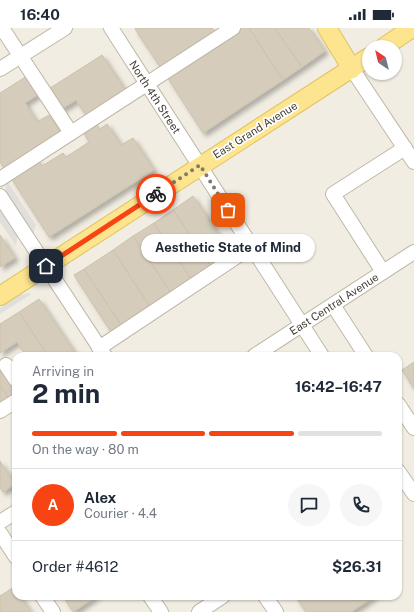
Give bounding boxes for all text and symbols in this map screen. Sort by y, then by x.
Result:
text: 16:40 [20,6,60,23]
north arrow [362,40,402,80]
map controls [362,40,402,80]
street label: North 4th Street [127,58,183,136]
street label: East Grand Avenue [211,99,299,161]
courier [136,174,176,214]
icon: bike [145,183,167,205]
pin [211,193,245,227]
icon: bag [217,199,239,221]
callout: Aesthetic State of Mind [141,234,315,262]
text: Aesthetic State of Mind [155,240,301,255]
pin [29,249,63,283]
icon: home [35,255,57,277]
street label: East Central Avenue [287,271,381,337]
text: Arriving in [32,364,94,379]
text: 2 min [32,378,100,409]
text: 16:42–16:47 [295,378,382,395]
text: On the way · 80 m [32,442,139,457]
button: chat [288,484,330,526]
button: phone [340,484,382,526]
text: Alex [84,489,116,506]
text: A [48,496,58,513]
text: Courier · 4.4 [84,506,157,521]
text: Order #4612 [32,558,118,575]
text: $26.31 [332,558,382,575]

